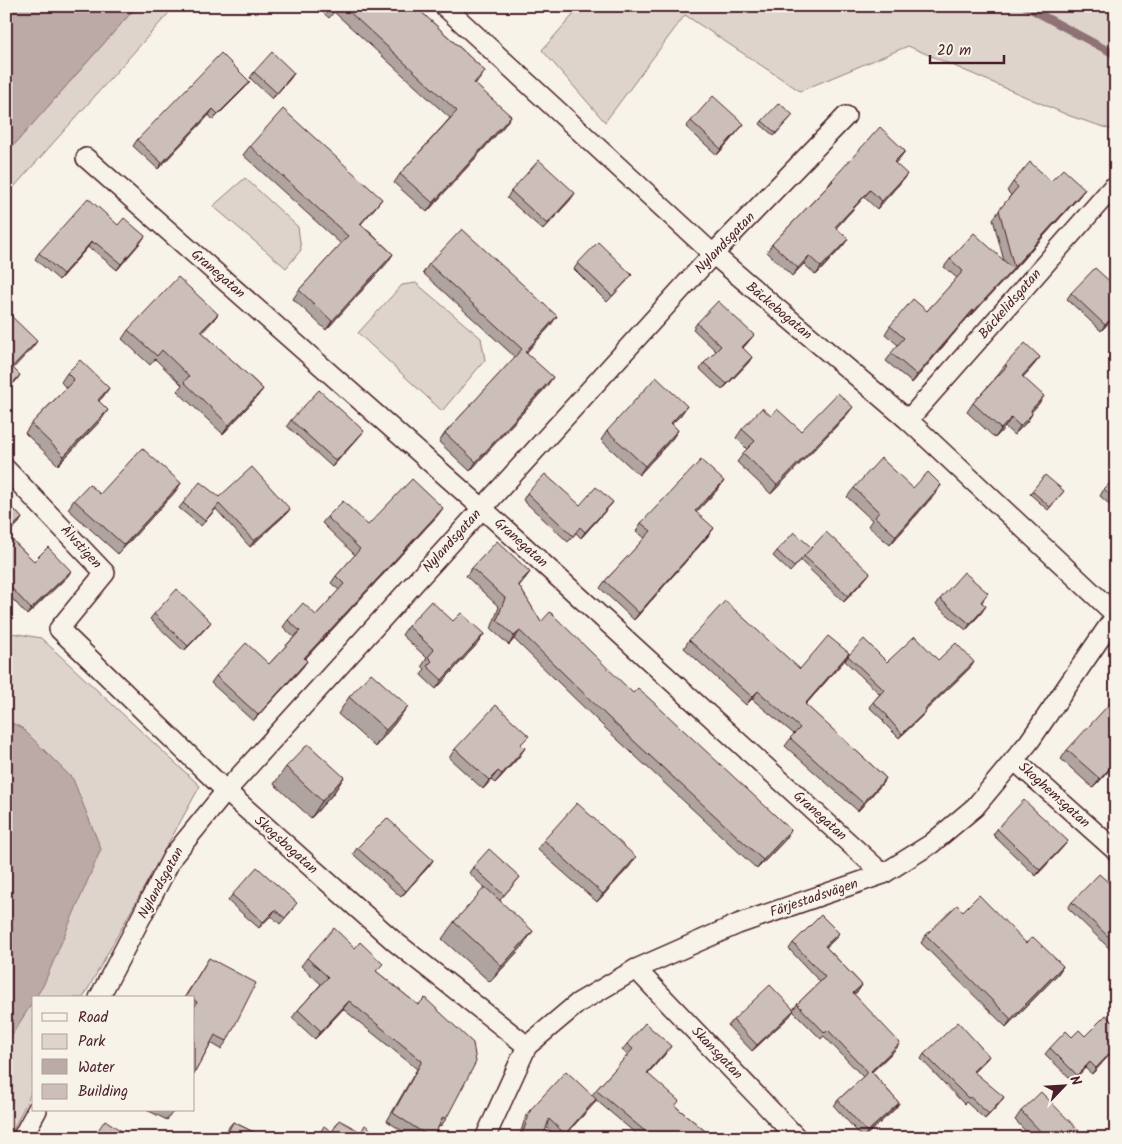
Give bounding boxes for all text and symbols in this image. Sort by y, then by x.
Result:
scale bar [930,32,1003,64]
text: 20 m [937,39,971,63]
street label: Nylandsgatan [690,207,760,279]
street label: Granegatan [186,244,250,304]
street label: Bäckelidsgatan [973,264,1047,344]
street label: Bäckebogatan [741,277,817,345]
street label: Nylandsgatan [417,504,487,578]
street label: Granegatan [489,513,553,573]
street label: Älvstigen [55,520,107,574]
street label: Skoghemsgatan [1013,757,1095,833]
street label: Granegatan [788,786,852,846]
street label: Skogsbogatan [249,810,323,880]
street label: Nylandsgatan [132,843,190,923]
street label: Färjestadsvägen [767,873,861,923]
legend [32,996,195,1112]
text: Road [78,1006,109,1030]
street label: Skansgatan [686,1021,748,1085]
text: Park [78,1030,106,1054]
text: Water [78,1056,115,1080]
north arrow [1040,1062,1090,1112]
text: N [1063,1072,1087,1090]
text: Building [78,1080,128,1104]

